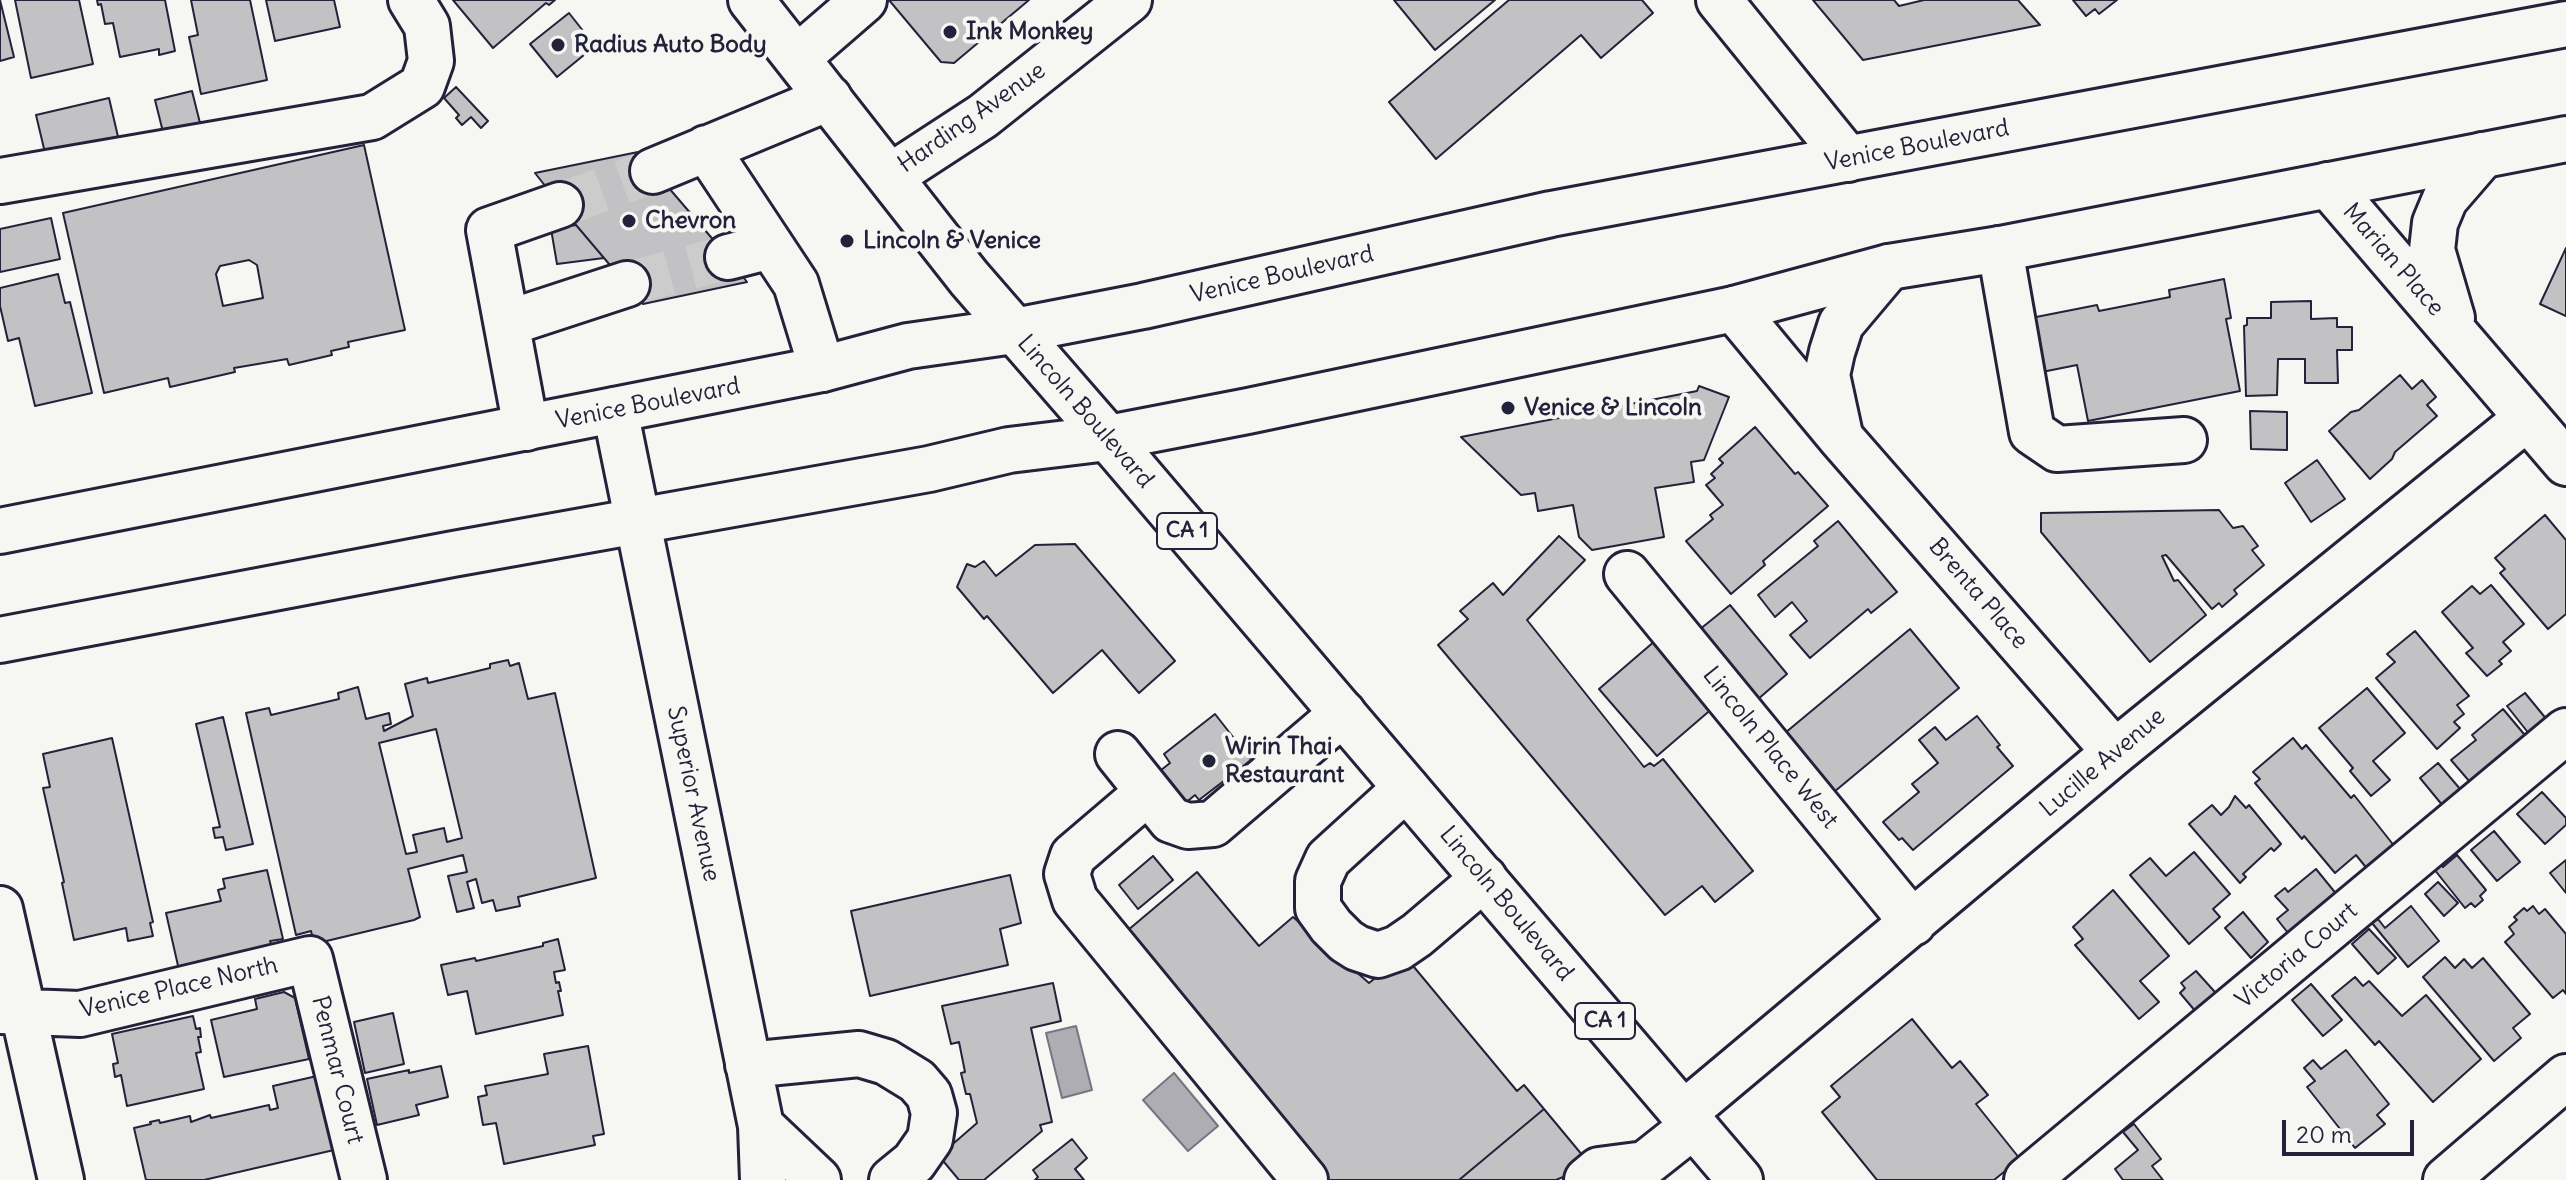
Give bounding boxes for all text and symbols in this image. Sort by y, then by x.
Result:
place label: Ink Monkey [966,18,1093,46]
marker: Ink Monkey [941,23,959,41]
place label: Radius Auto Body [574,31,767,59]
marker: Radius Auto Body [549,36,567,54]
street label: Harding Avenue [893,56,1051,180]
street label: Venice Boulevard [1822,114,2012,178]
street label: Marian Place [2336,198,2450,322]
place label: Chevron [645,207,736,235]
marker: Chevron [620,212,638,230]
place label: Lincoln & Venice [863,227,1041,255]
marker: Lincoln & Venice [838,232,856,250]
street label: Venice Boulevard [1188,240,1376,310]
street label: Lincoln Boulevard [1011,330,1159,494]
street label: Venice Boulevard [553,372,743,436]
place label: Venice & Lincoln [1524,394,1702,422]
marker: Venice & Lincoln [1499,399,1517,417]
road number: CA 1 [1157,513,1217,549]
street label: Brenta Place [1922,533,2034,655]
street label: Lincoln Place West [1696,661,1844,835]
street label: Lucille Avenue [2035,702,2171,824]
street label: Superior Avenue [660,704,726,884]
place label: Wirin Thai Restaurant [1225,733,1344,789]
marker: Wirin Thai Restaurant [1200,752,1218,770]
street label: Lincoln Boulevard [1433,821,1579,987]
street label: Victoria Court [2230,897,2364,1015]
street label: Venice Place North [77,951,281,1025]
street label: Penmar Court [305,993,369,1147]
road number: CA 1 [1575,1003,1635,1039]
scale bar [2286,1104,2418,1154]
text: 20 m [2296,1119,2352,1149]

